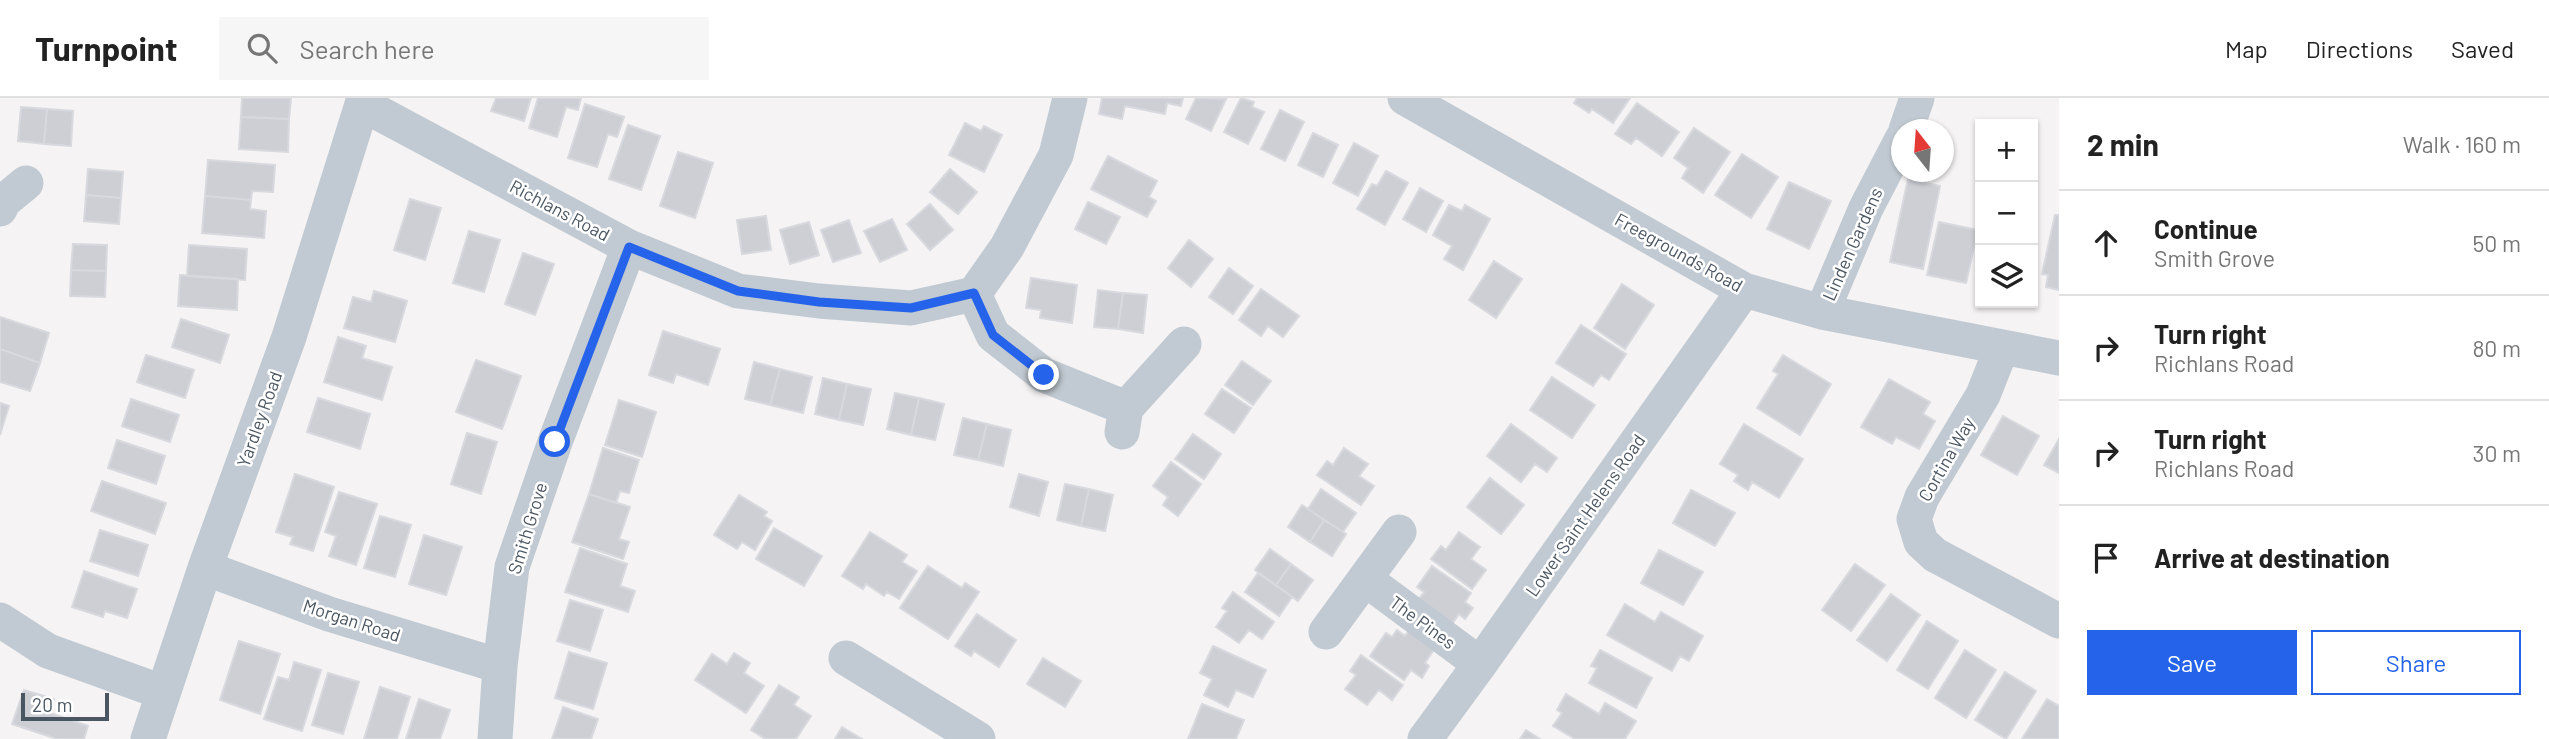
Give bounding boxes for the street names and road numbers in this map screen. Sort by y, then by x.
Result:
street label: Richlans Road [506,175,614,245]
street label: Linden Gardens [1817,184,1887,304]
street label: Freegrounds Road [1611,208,1747,296]
street label: Yardley Road [232,368,286,470]
street label: Cortina Way [1913,413,1979,505]
street label: Lower Saint Helens Road [1521,430,1649,600]
street label: Smith Grove [503,480,551,576]
street label: The Pines [1386,591,1460,653]
street label: Morgan Road [301,594,403,646]

